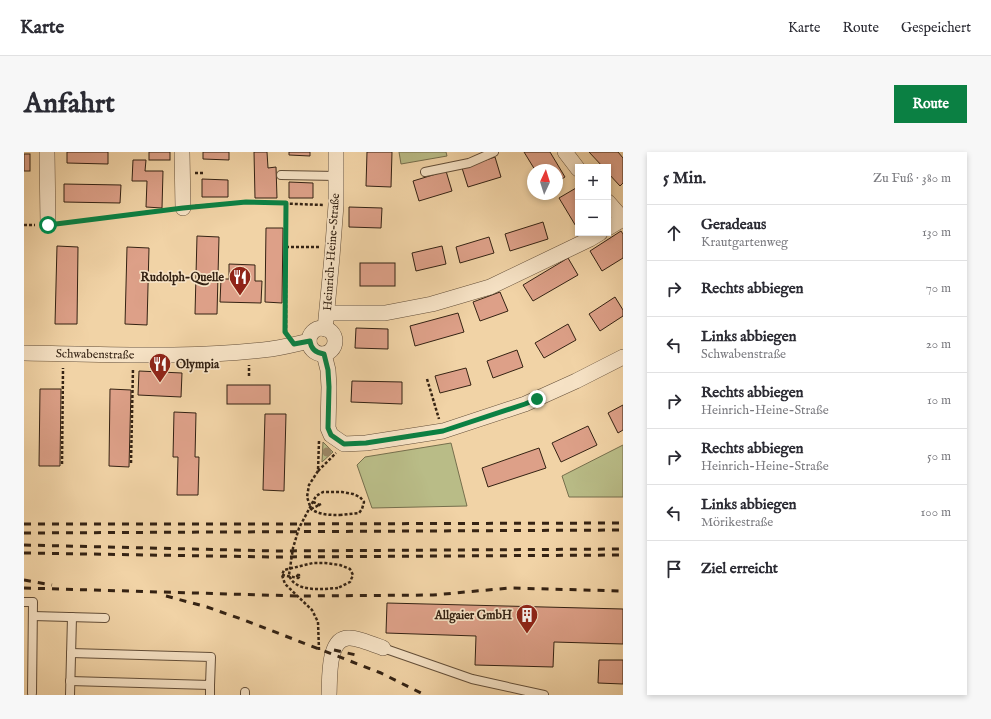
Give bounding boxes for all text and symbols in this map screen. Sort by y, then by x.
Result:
text: Karte [20,16,64,40]
text: Karte [788,19,820,37]
text: Route [842,19,879,37]
text: Gespeichert [901,19,971,37]
button: Route [894,85,967,123]
text: Anfahrt [24,87,115,122]
north arrow [527,164,563,200]
map controls [575,164,611,236]
button: + [575,164,611,200]
text: 5 Min. [663,168,706,189]
text: Zu Fuß · 380 m [873,170,951,187]
street label: Heinrich-Heine-Straße [320,192,343,311]
button: − [575,200,611,236]
text: Geradeaus [701,215,766,234]
route start [39,216,57,234]
icon: ahead [663,222,685,244]
text: 130 m [922,224,951,241]
text: Krautgartenweg [701,234,788,251]
restaurant icon: Rudolph-Quelle [227,264,253,297]
place label: Rudolph-Quelle [141,270,224,286]
icon: right [663,278,685,300]
text: Rechts abbiegen [701,279,804,298]
text: 70 m [926,280,951,297]
text: Links abbiegen [701,327,797,346]
icon: left [663,334,685,356]
text: 20 m [926,336,951,353]
street label: Schwabenstraße [56,346,135,363]
text: Schwabenstraße [701,346,786,363]
restaurant icon: Olympia [147,351,173,384]
place label: Olympia [176,357,220,373]
text: Rechts abbiegen [701,383,804,402]
route end [528,390,546,408]
icon: right [663,390,685,412]
text: 10 m [927,392,951,409]
text: Heinrich-Heine-Straße [701,402,829,419]
text: Rechts abbiegen [701,439,804,458]
icon: right [663,446,685,468]
text: 50 m [927,448,951,465]
text: Heinrich-Heine-Straße [701,458,829,475]
text: Links abbiegen [701,495,797,514]
icon: left [663,502,685,524]
text: 100 m [921,504,951,521]
text: Mörikestraße [701,514,773,531]
icon: arrive [663,558,685,580]
text: Ziel erreicht [701,559,778,578]
building icon: Allgaier GmbH [514,602,540,635]
place label: Allgaier GmbH [434,608,513,624]

